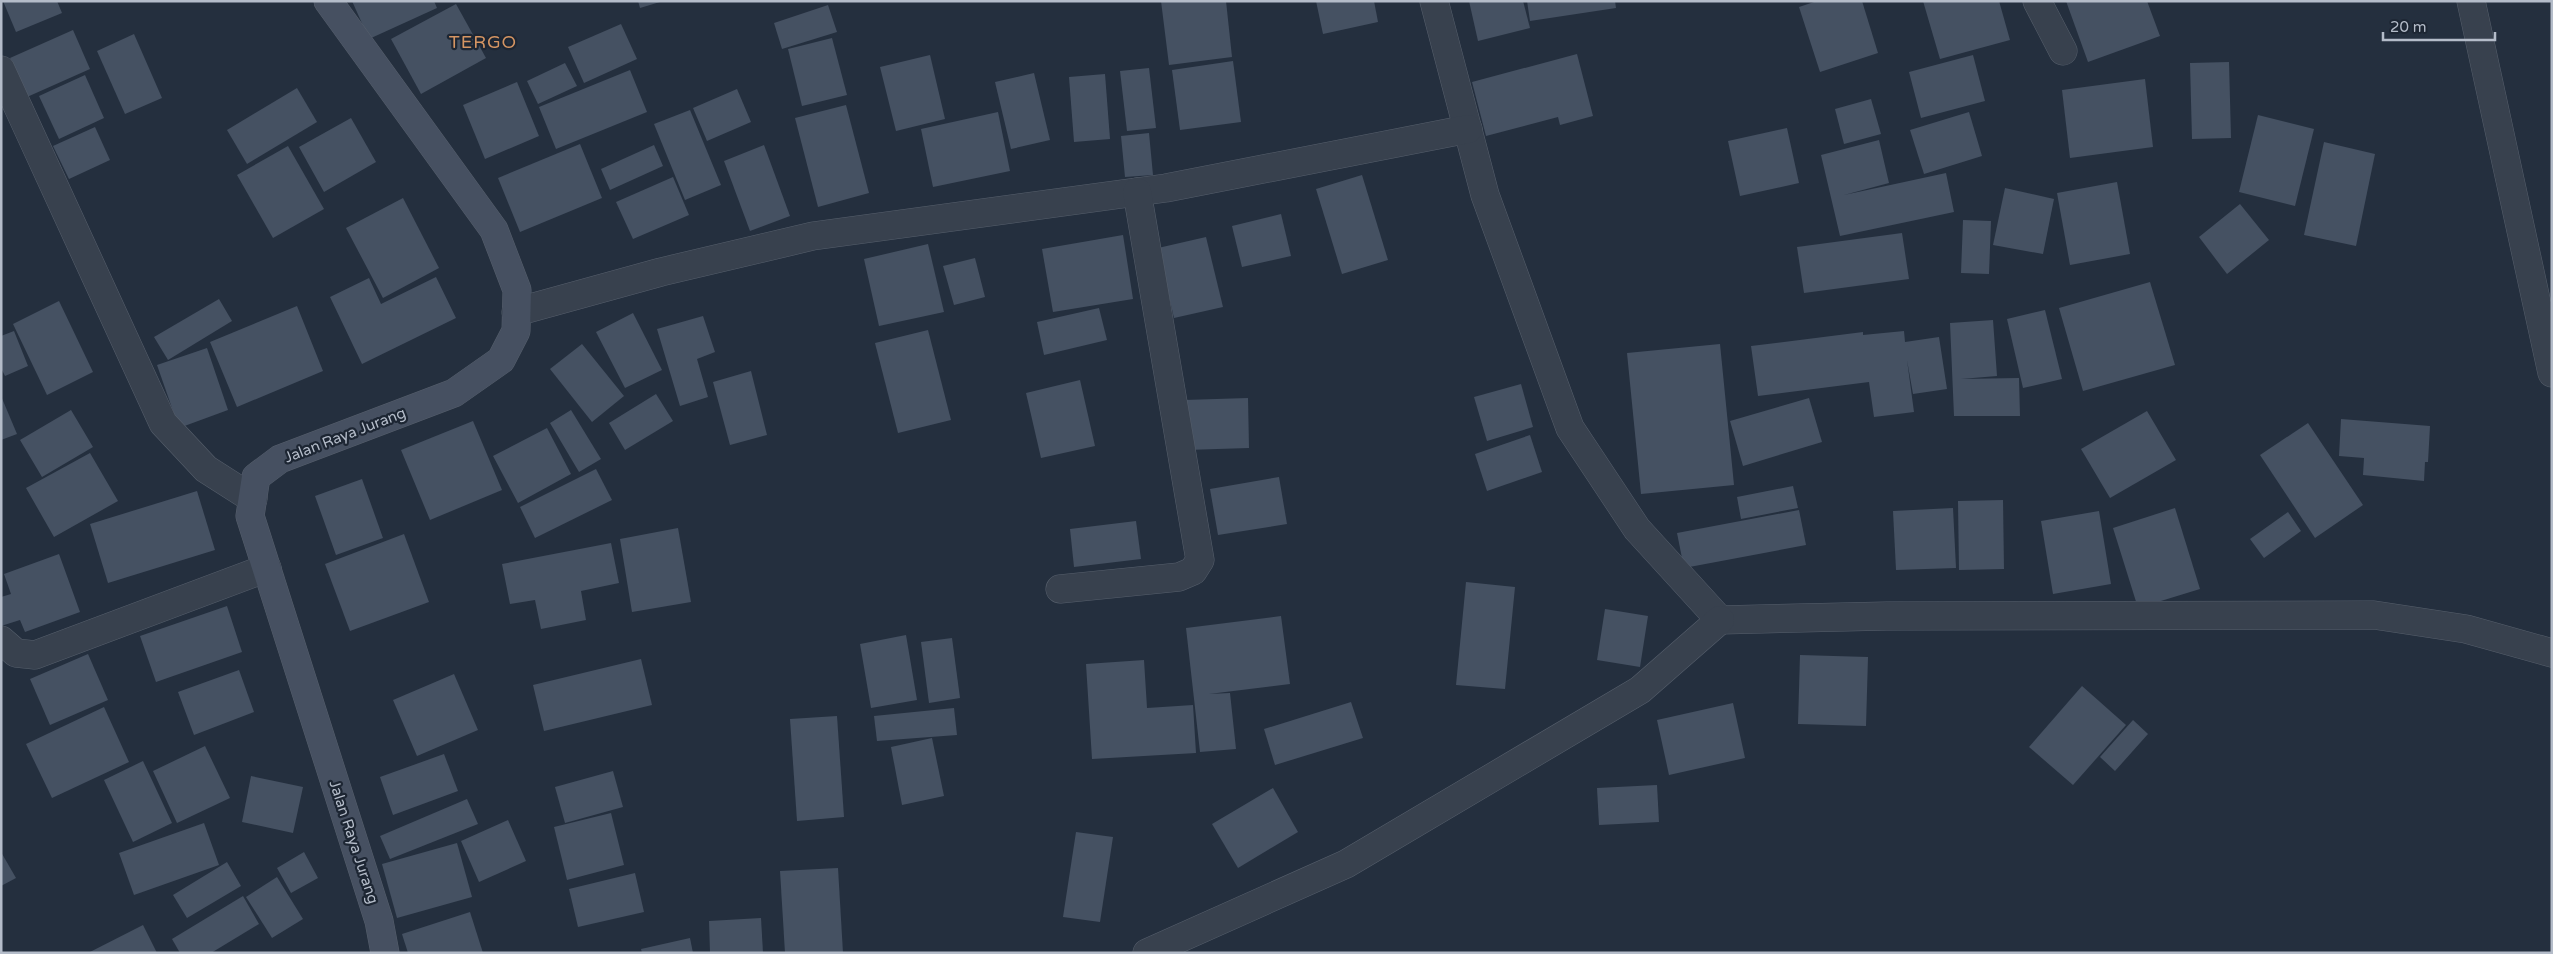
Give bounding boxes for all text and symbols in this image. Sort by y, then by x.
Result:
scale bar [2383,10,2496,42]
text: 20 m [2390,18,2427,36]
district label: TERGO [449,31,517,53]
street label: Jalan Raya Jurang [282,404,408,466]
street label: Jalan Raya Jurang [326,778,382,906]

